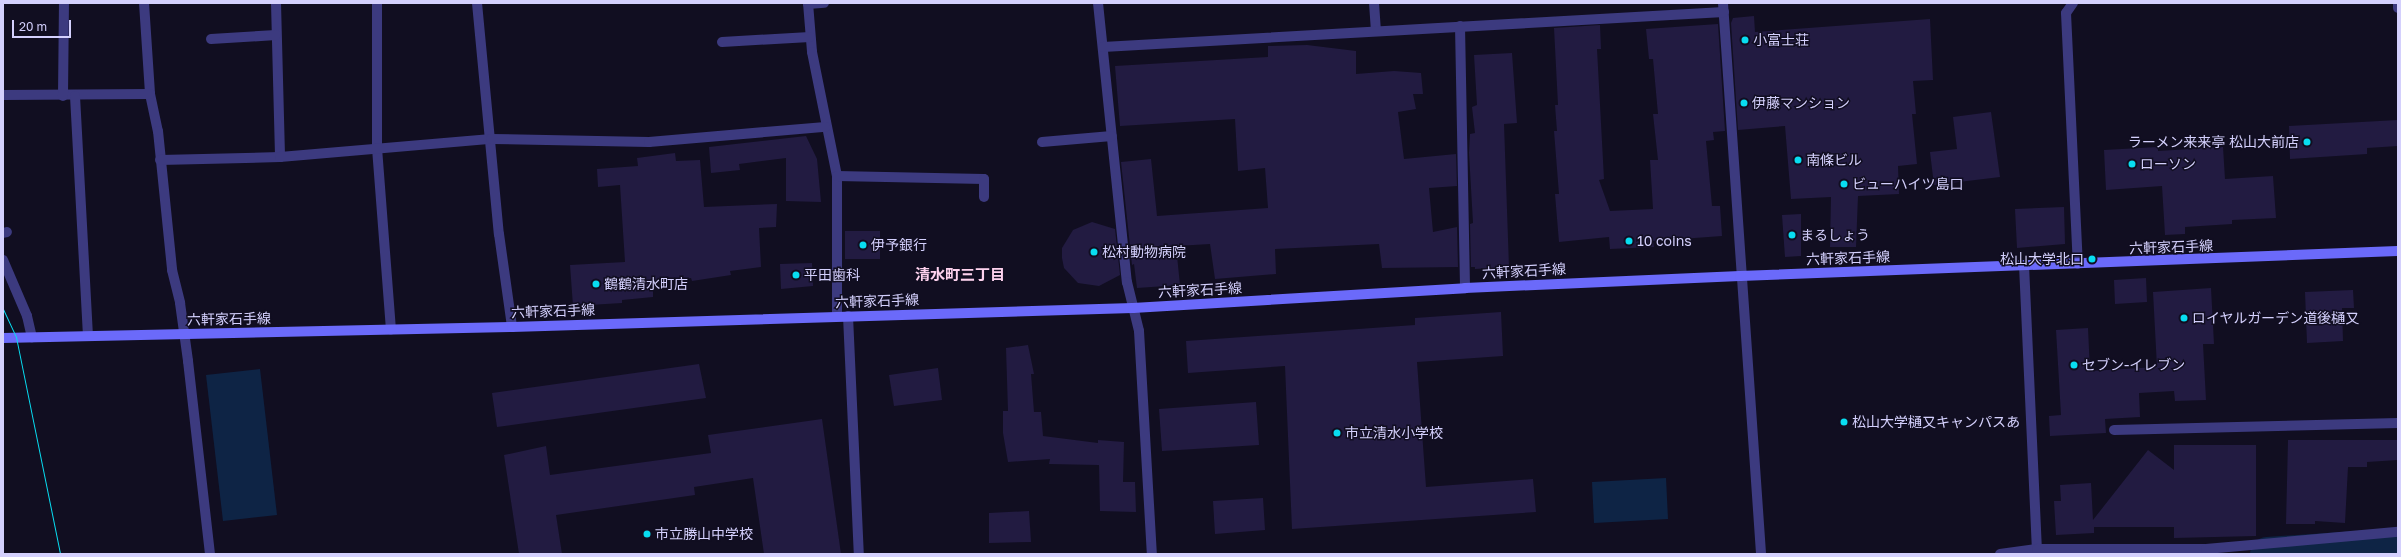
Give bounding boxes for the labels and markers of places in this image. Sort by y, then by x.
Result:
place label: 小富士荘 [1753,32,1809,48]
marker: 小富士荘 [1740,35,1750,45]
place label: 伊藤マンション [1752,95,1850,111]
marker: 伊藤マンション [1739,98,1749,108]
place label: ラーメン来来亭 松山大前店 [2128,134,2299,150]
marker: ラーメン来来亭 松山大前店 [2302,137,2312,147]
place label: 南條ビル [1806,152,1862,168]
marker: 南條ビル [1793,155,1803,165]
place label: ローソン [2140,156,2196,172]
marker: ローソン [2127,159,2137,169]
place label: ビューハイツ島口 [1852,176,1964,192]
marker: ビューハイツ島口 [1839,179,1849,189]
place label: まるしょう [1800,227,1870,243]
marker: まるしょう [1787,230,1797,240]
place label: 10 coins [1637,233,1692,249]
marker: 10 coins [1624,236,1634,246]
place label: 伊予銀行 [871,237,927,253]
marker: 伊予銀行 [858,240,868,250]
place label: 松村動物病院 [1102,244,1186,260]
marker: 松村動物病院 [1089,247,1099,257]
place label: 松山大学北口 [2000,251,2084,267]
marker: 松山大学北口 [2087,254,2097,264]
place label: 平田歯科 [804,267,860,283]
marker: 平田歯科 [791,270,801,280]
place label: 鶴鶴清水町店 [604,276,688,292]
marker: 鶴鶴清水町店 [591,279,601,289]
place label: ロイヤルガーデン道後樋又 [2192,310,2360,326]
marker: ロイヤルガーデン道後樋又 [2179,313,2189,323]
place label: セブン-イレブン [2082,357,2185,373]
marker: セブン-イレブン [2069,360,2079,370]
place label: 松山大学樋又キャンパスあ [1852,414,2020,430]
marker: 松山大学樋又キャンパスあ [1839,417,1849,427]
place label: 市立清水小学校 [1345,425,1443,441]
marker: 市立清水小学校 [1332,428,1342,438]
place label: 市立勝山中学校 [655,526,753,542]
marker: 市立勝山中学校 [642,529,652,539]

